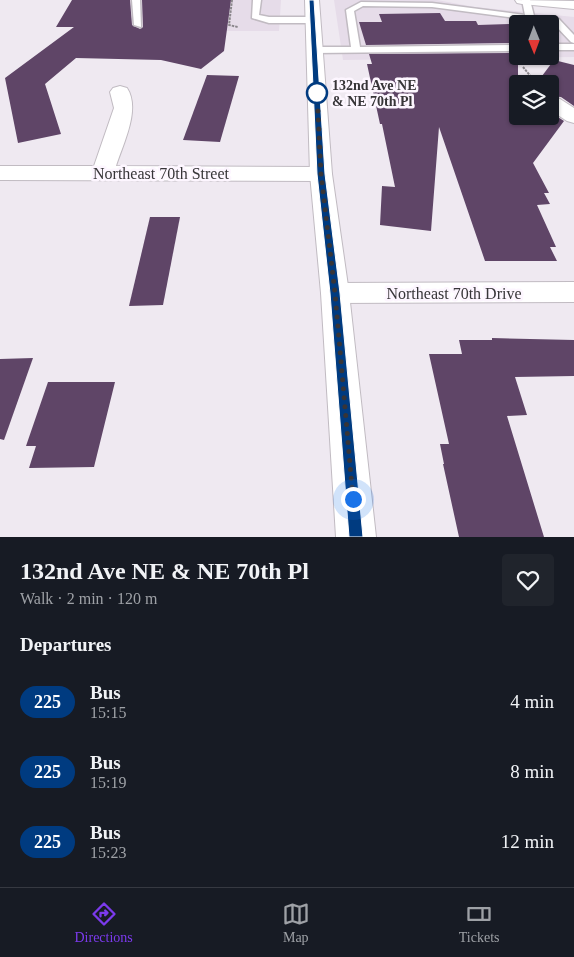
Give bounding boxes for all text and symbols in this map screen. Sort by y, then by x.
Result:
north arrow [509,15,559,65]
map controls [509,15,559,125]
button: layers [509,75,559,125]
place label: 132nd Ave NE & NE 70th Pl [332,78,417,109]
marker: 132nd Ave NE & NE 70th Pl [306,82,328,104]
street label: Northeast 70th Street [93,165,230,182]
street label: Northeast 70th Drive [386,285,522,302]
your location [341,487,366,512]
button: heart [502,554,554,606]
text: 132nd Ave NE & NE 70th Pl [20,558,309,584]
text: Walk · 2 min · 120 m [20,590,157,607]
text: Departures [20,634,111,655]
text: Bus [90,682,121,703]
text: 4 min [510,691,554,712]
text: 225 [34,692,61,712]
text: 15:15 [90,704,126,721]
text: Bus [90,752,121,773]
text: 8 min [510,761,554,782]
text: 225 [34,762,61,782]
text: 15:19 [90,774,126,791]
text: Bus [90,822,121,843]
text: 12 min [501,831,554,852]
text: 225 [34,832,61,852]
text: 15:23 [90,844,126,861]
tab: Directions [74,900,133,946]
tab: Map [282,900,310,946]
tab: Tickets [459,900,500,946]

